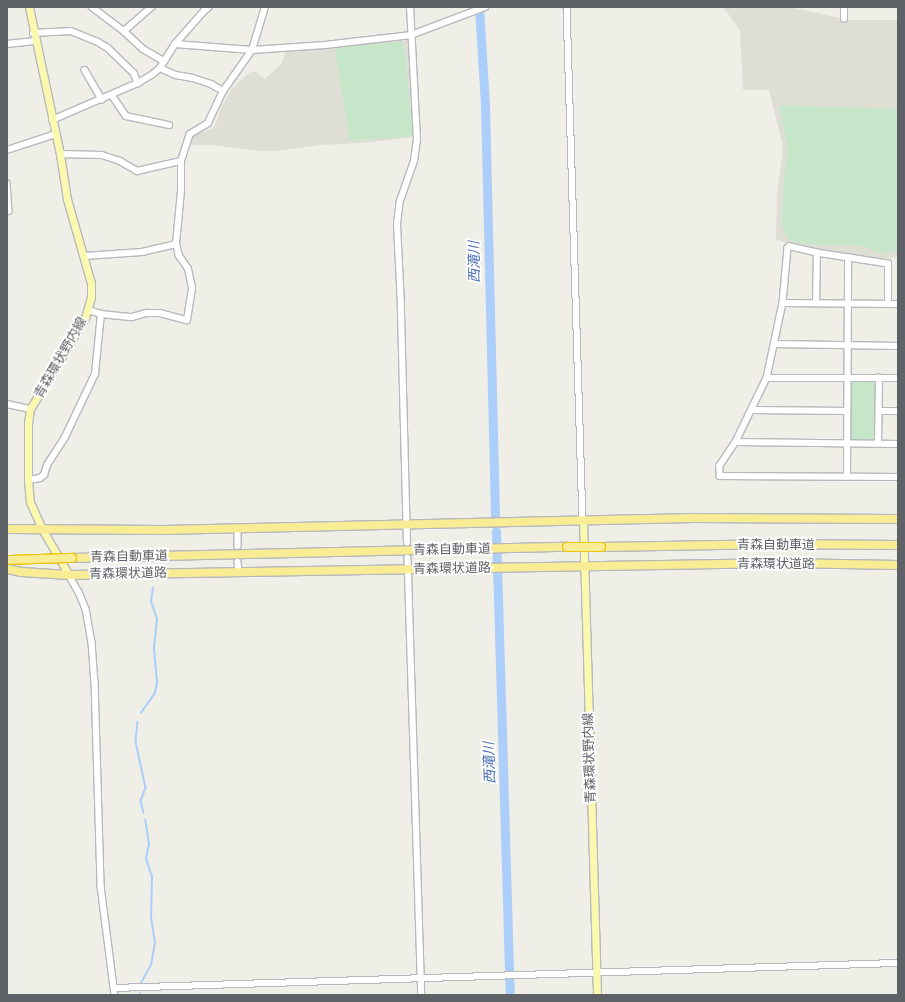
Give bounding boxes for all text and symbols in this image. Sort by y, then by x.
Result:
water label: 西滝川 [465,241,483,283]
street label: 青森環状野内線 [31,315,91,401]
street label: 青森自動車道 [737,537,815,553]
street label: 青森自動車道 [413,542,491,558]
street label: 青森自動車道 [90,549,168,565]
street label: 青森環状道路 [737,556,815,572]
street label: 青森環状道路 [413,561,491,577]
street label: 青森環状道路 [89,566,167,582]
street label: 青森環状野内線 [581,712,599,804]
water label: 西滝川 [480,742,498,784]

